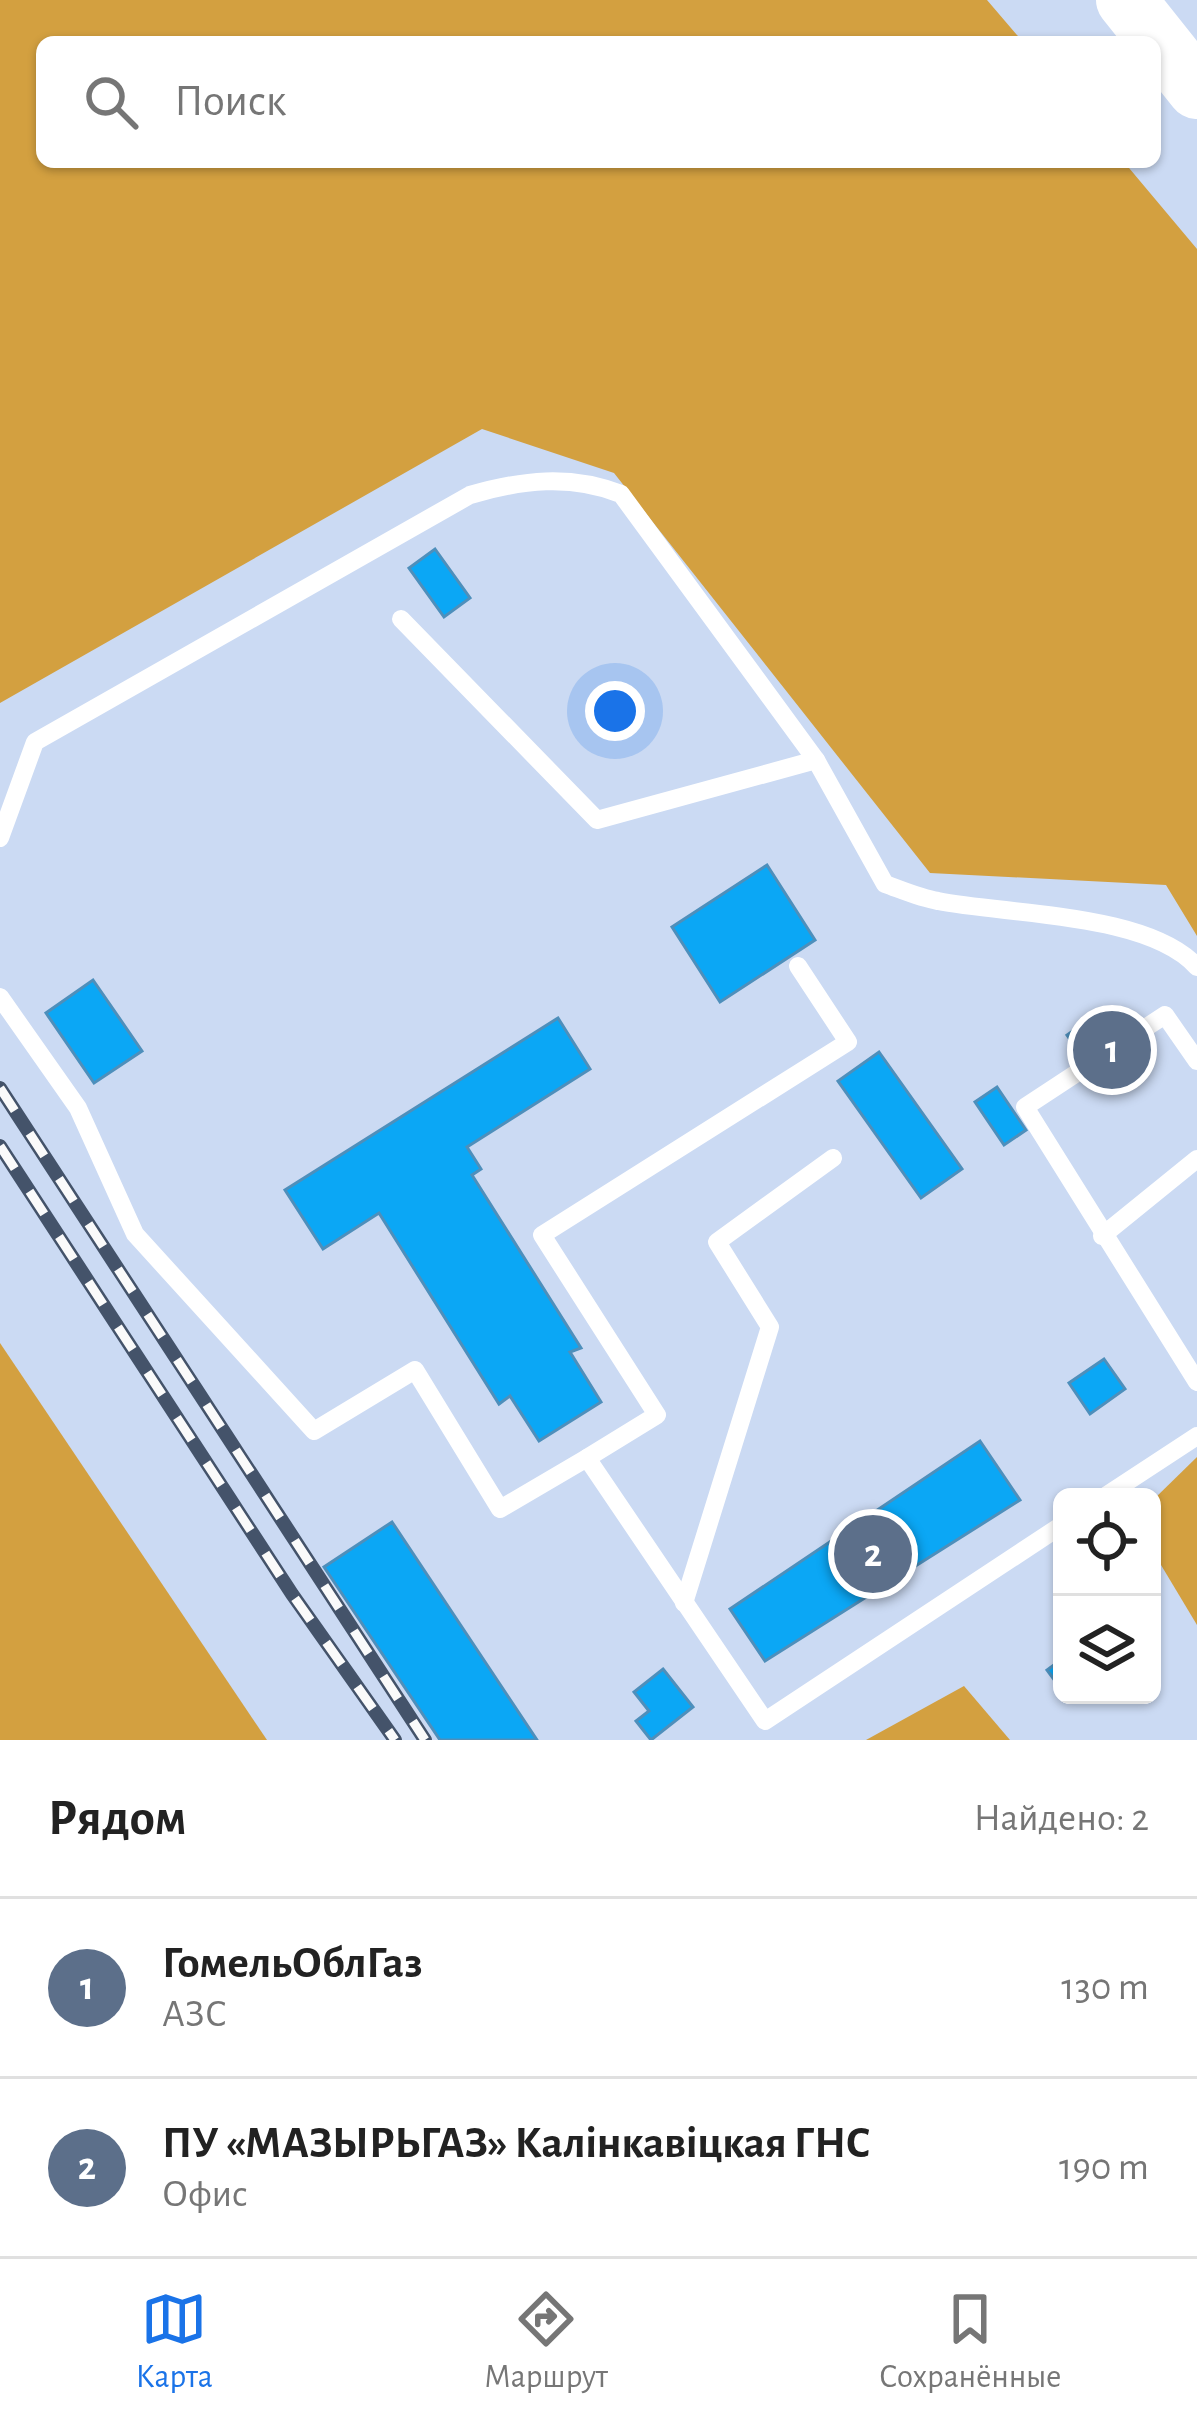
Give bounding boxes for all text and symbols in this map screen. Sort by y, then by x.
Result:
search box [36,36,1161,168]
icon: search [78,69,144,135]
text: Поиск [174,79,286,124]
your location [585,681,645,741]
pin: 1 [1073,1005,1151,1095]
map controls [1053,1488,1161,1704]
button: locate [1053,1488,1161,1596]
pin: 2 [834,1509,912,1599]
button: layers [1053,1596,1161,1704]
text: Рядом [48,1793,187,1844]
text: Найдено: 2 [974,1799,1149,1838]
text: ГомельОблГаз [162,1941,423,1986]
text: 1 [80,1968,94,2007]
text: 130 m [1061,1968,1149,2007]
text: АЗС [162,1995,227,2034]
text: ПУ «МАЗЫРЬГАЗ» Калінкавіцкая ГНС [162,2121,871,2166]
text: 2 [78,2148,96,2187]
text: 190 m [1059,2148,1149,2187]
text: Офис [162,2175,248,2214]
tab: Карта [136,2286,213,2398]
tab: Маршрут [484,2286,608,2398]
tab: Сохранённые [879,2286,1061,2398]

